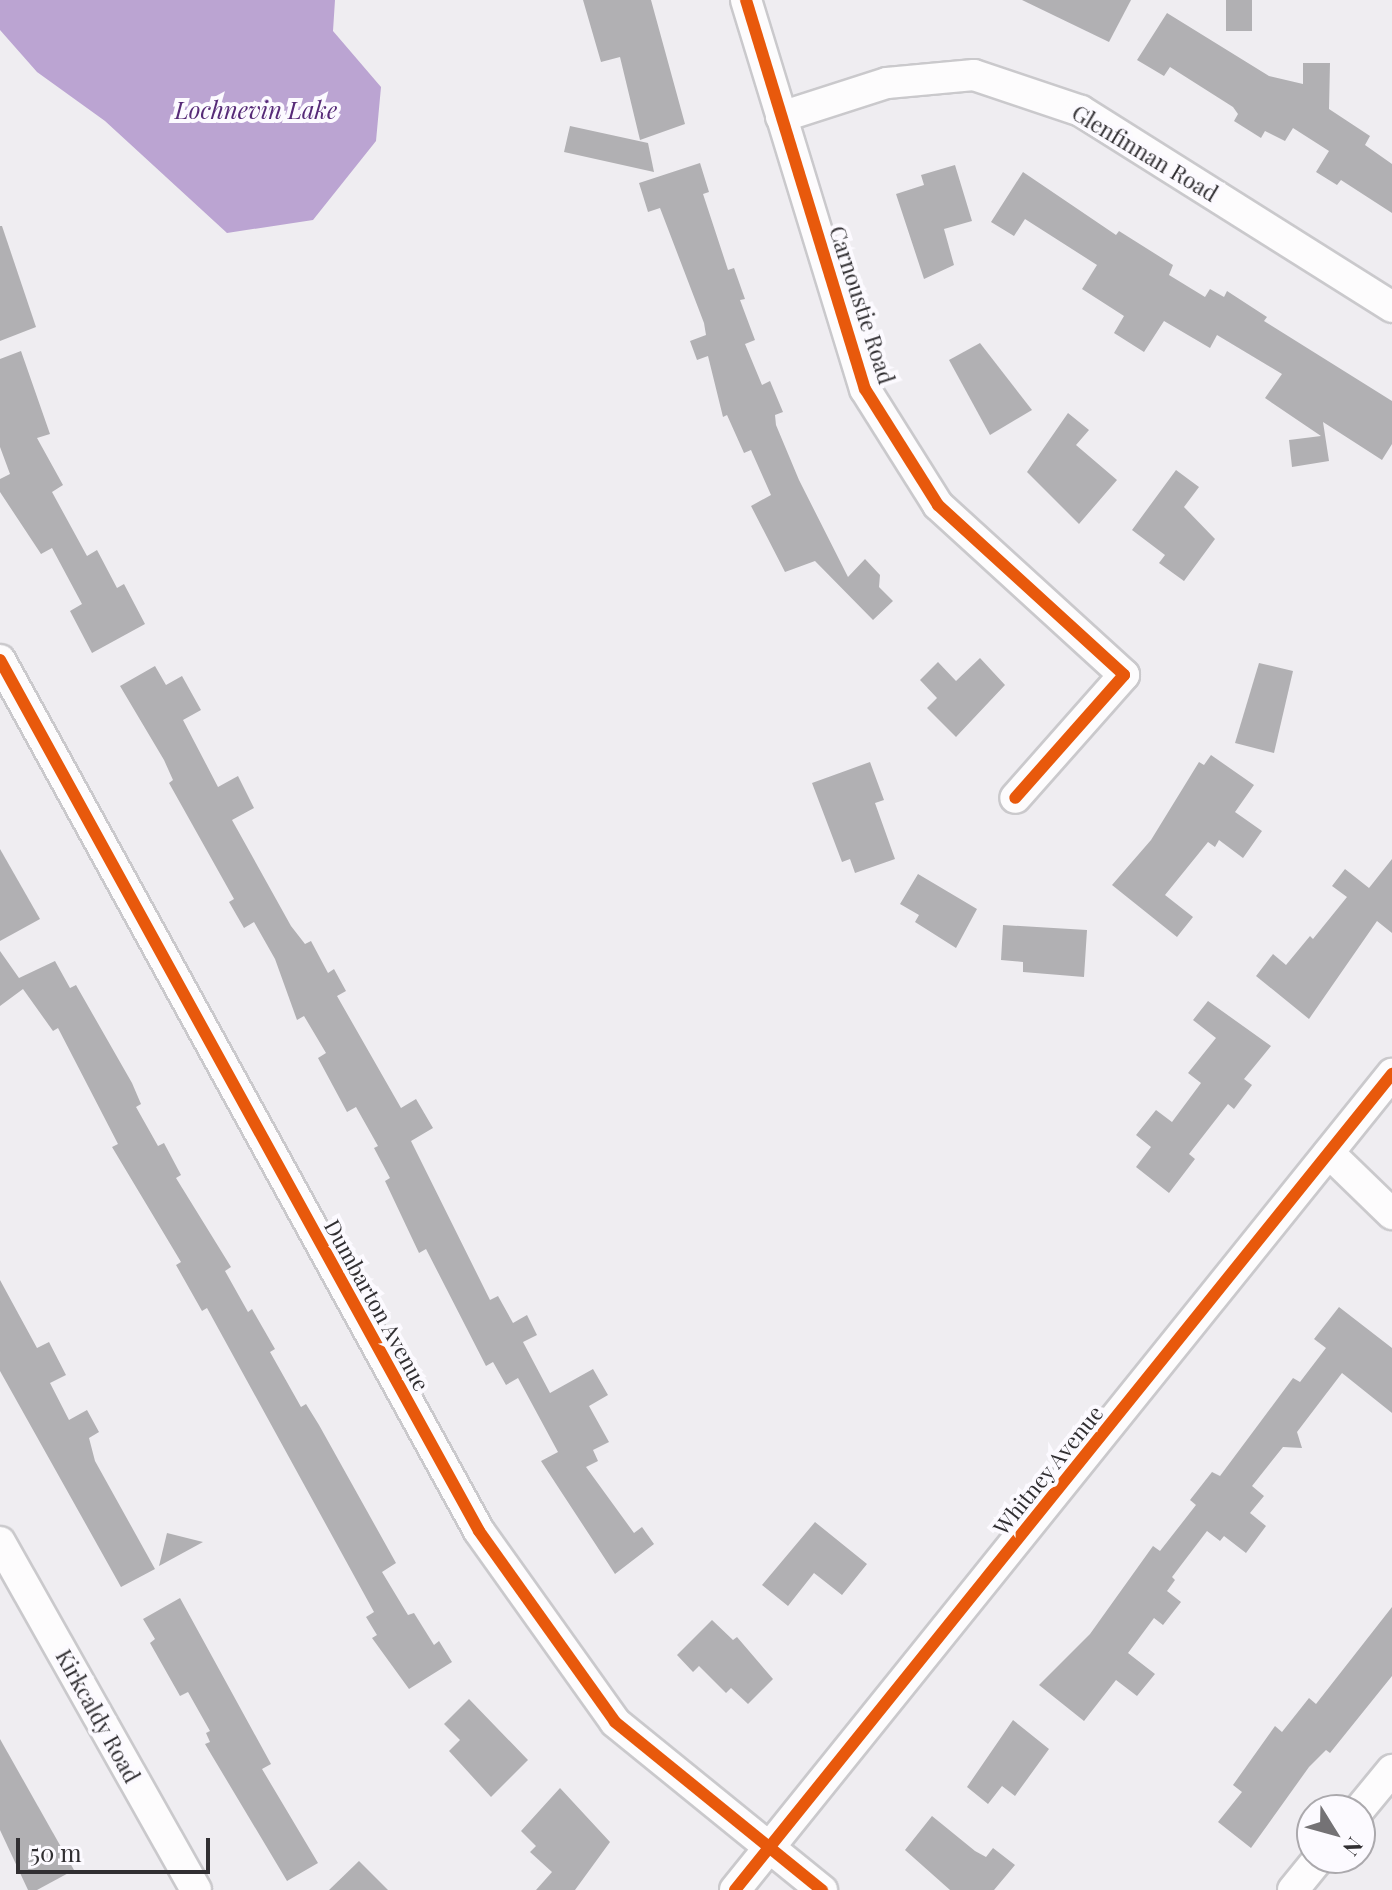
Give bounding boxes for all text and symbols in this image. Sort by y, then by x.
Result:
water label: Lochnevin Lake [175,96,337,124]
street label: Glenfinnan Road [1067,99,1223,207]
street label: Carnoustie Road [824,223,900,387]
street label: Dumbarton Avenue [319,1214,435,1396]
street label: Whitney Avenue [987,1399,1109,1541]
street label: Kirkcaldy Road [50,1645,146,1787]
north arrow [1296,1794,1376,1874]
scale bar [20,1822,214,1872]
text: N [1337,1832,1370,1863]
text: 50 m [30,1836,82,1868]

